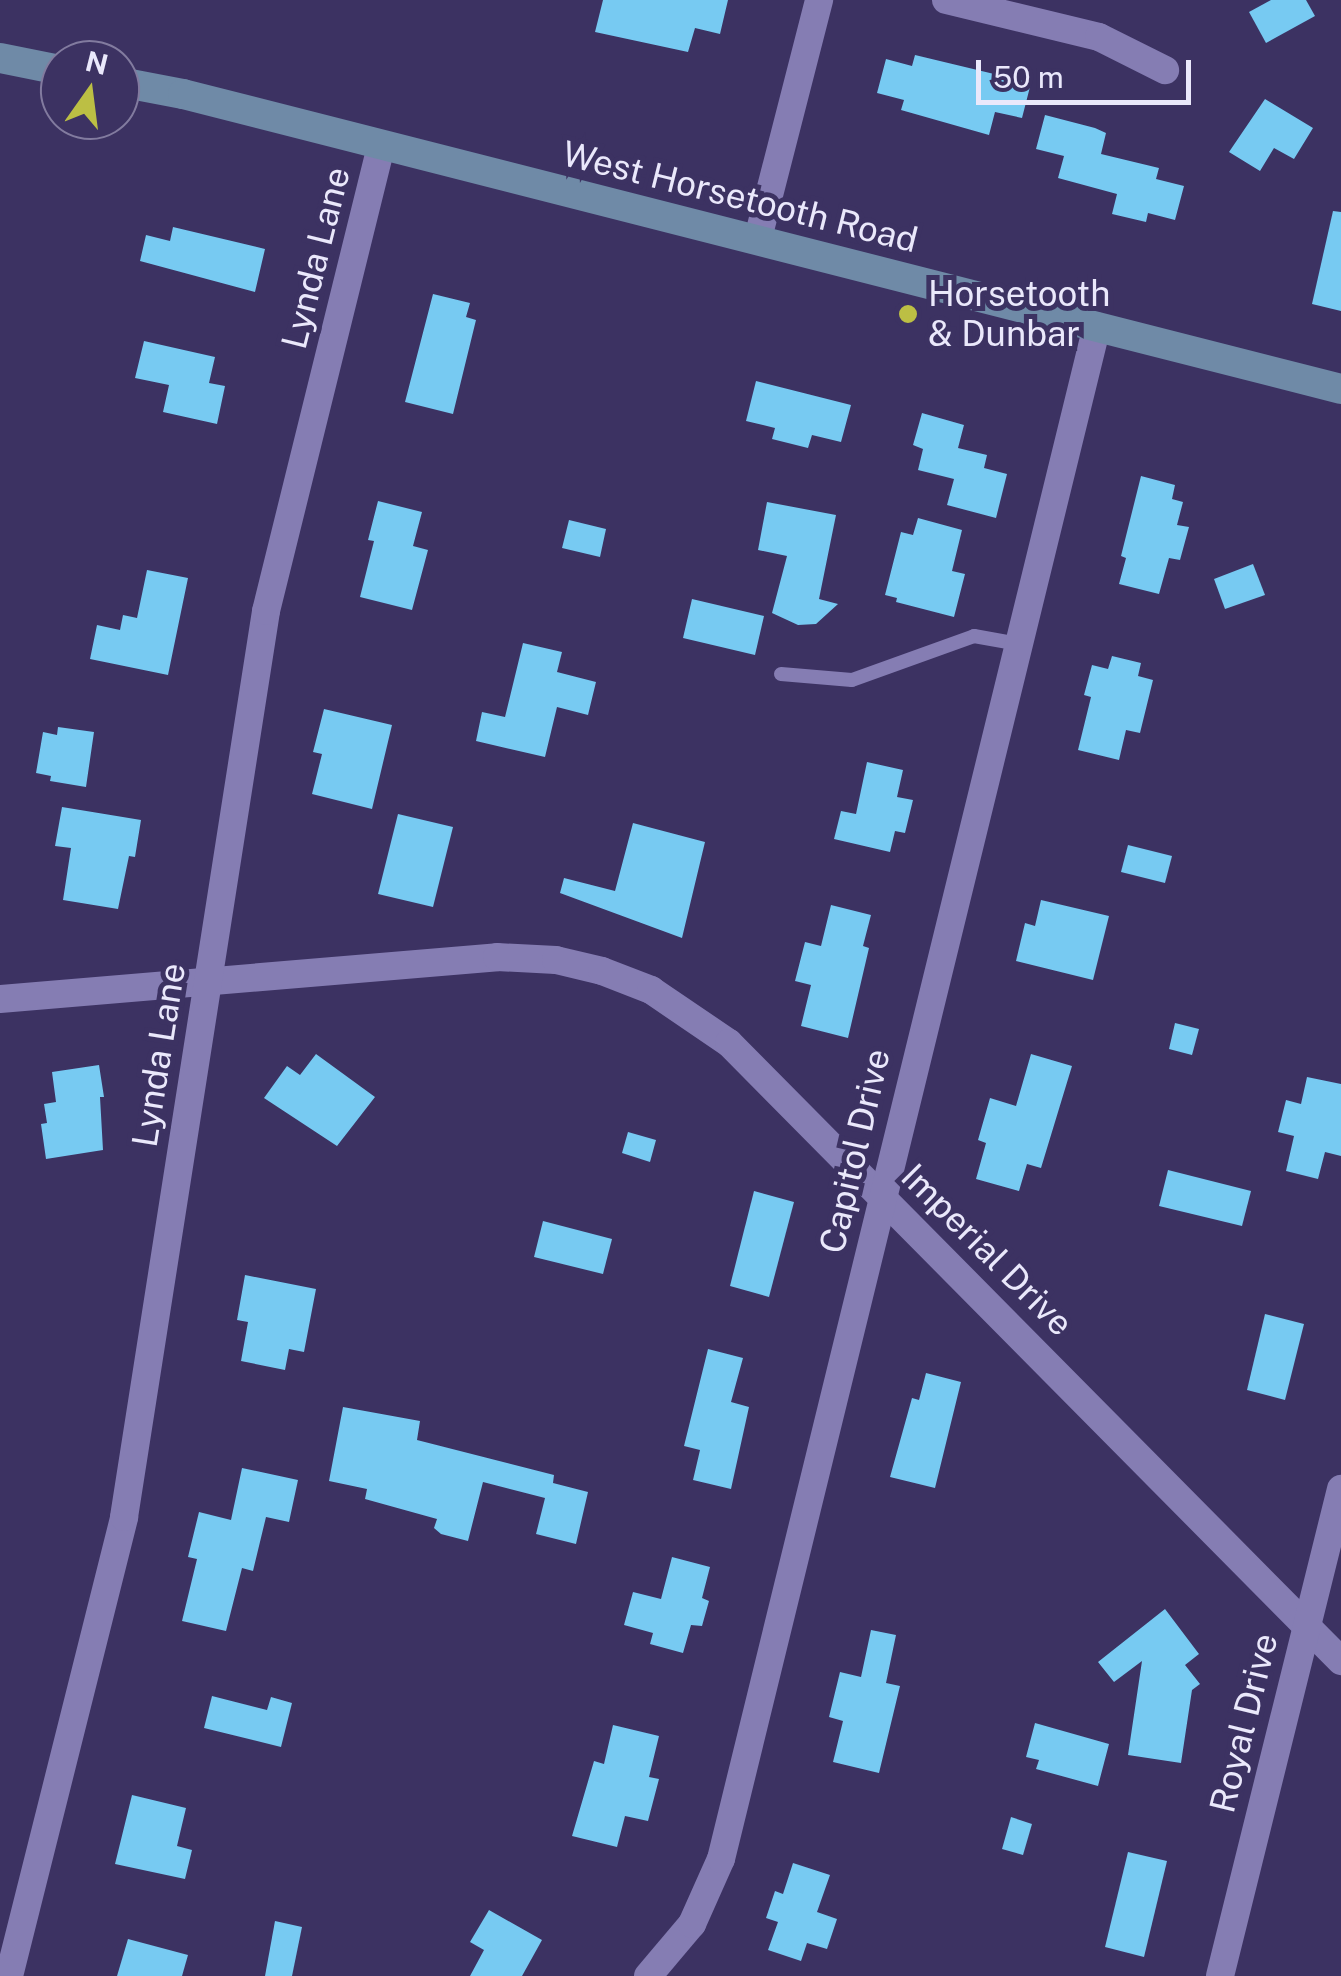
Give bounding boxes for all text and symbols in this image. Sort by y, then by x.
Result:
north arrow [40,40,140,140]
scale bar [981,40,1196,102]
text: N [82,44,112,81]
text: 50 m [993,59,1064,95]
street label: West Horsetooth Road [558,133,922,261]
street label: Lynda Lane [273,163,359,353]
place label: Horsetooth & Dunbar [928,273,1110,355]
marker: Horsetooth & Dunbar [897,303,919,325]
street label: Lynda Lane [124,960,194,1150]
street label: Capitol Drive [811,1045,899,1257]
street label: Imperial Drive [892,1155,1082,1345]
street label: Royal Drive [1201,1629,1287,1817]

